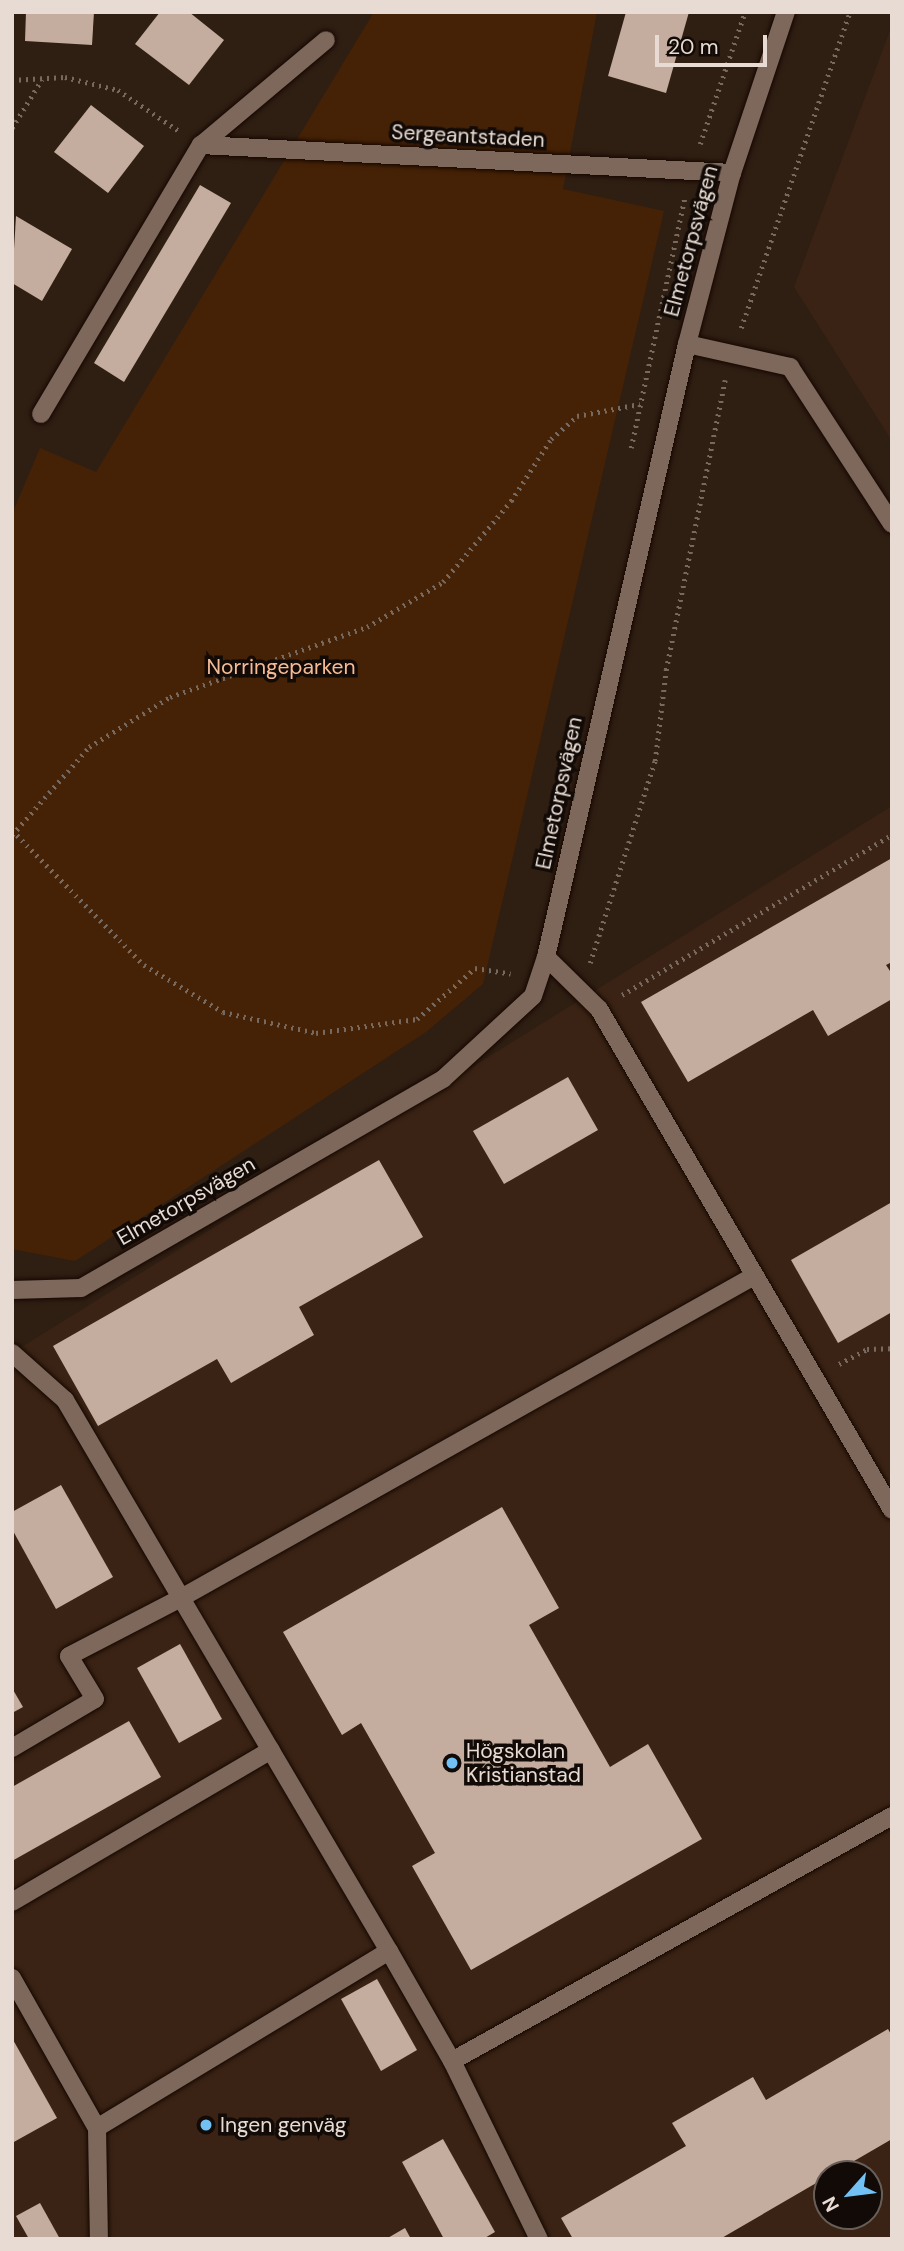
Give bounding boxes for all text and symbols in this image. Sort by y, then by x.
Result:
scale bar [659,21,771,65]
text: 20 m [668,33,719,61]
street label: Sergeantstaden [391,119,545,153]
street label: Elmetorpsvägen [659,163,723,319]
park label: Norringeparken [207,654,355,680]
street label: Elmetorpsvägen [531,714,587,872]
street label: Elmetorpsvägen [112,1151,260,1251]
place label: Högskolan Kristianstad [466,1738,581,1788]
marker: Högskolan Kristianstad [444,1755,460,1771]
place label: Ingen genväg [220,2112,347,2138]
marker: Ingen genväg [198,2117,214,2133]
north arrow [813,2160,883,2230]
text: N [816,2192,845,2216]

